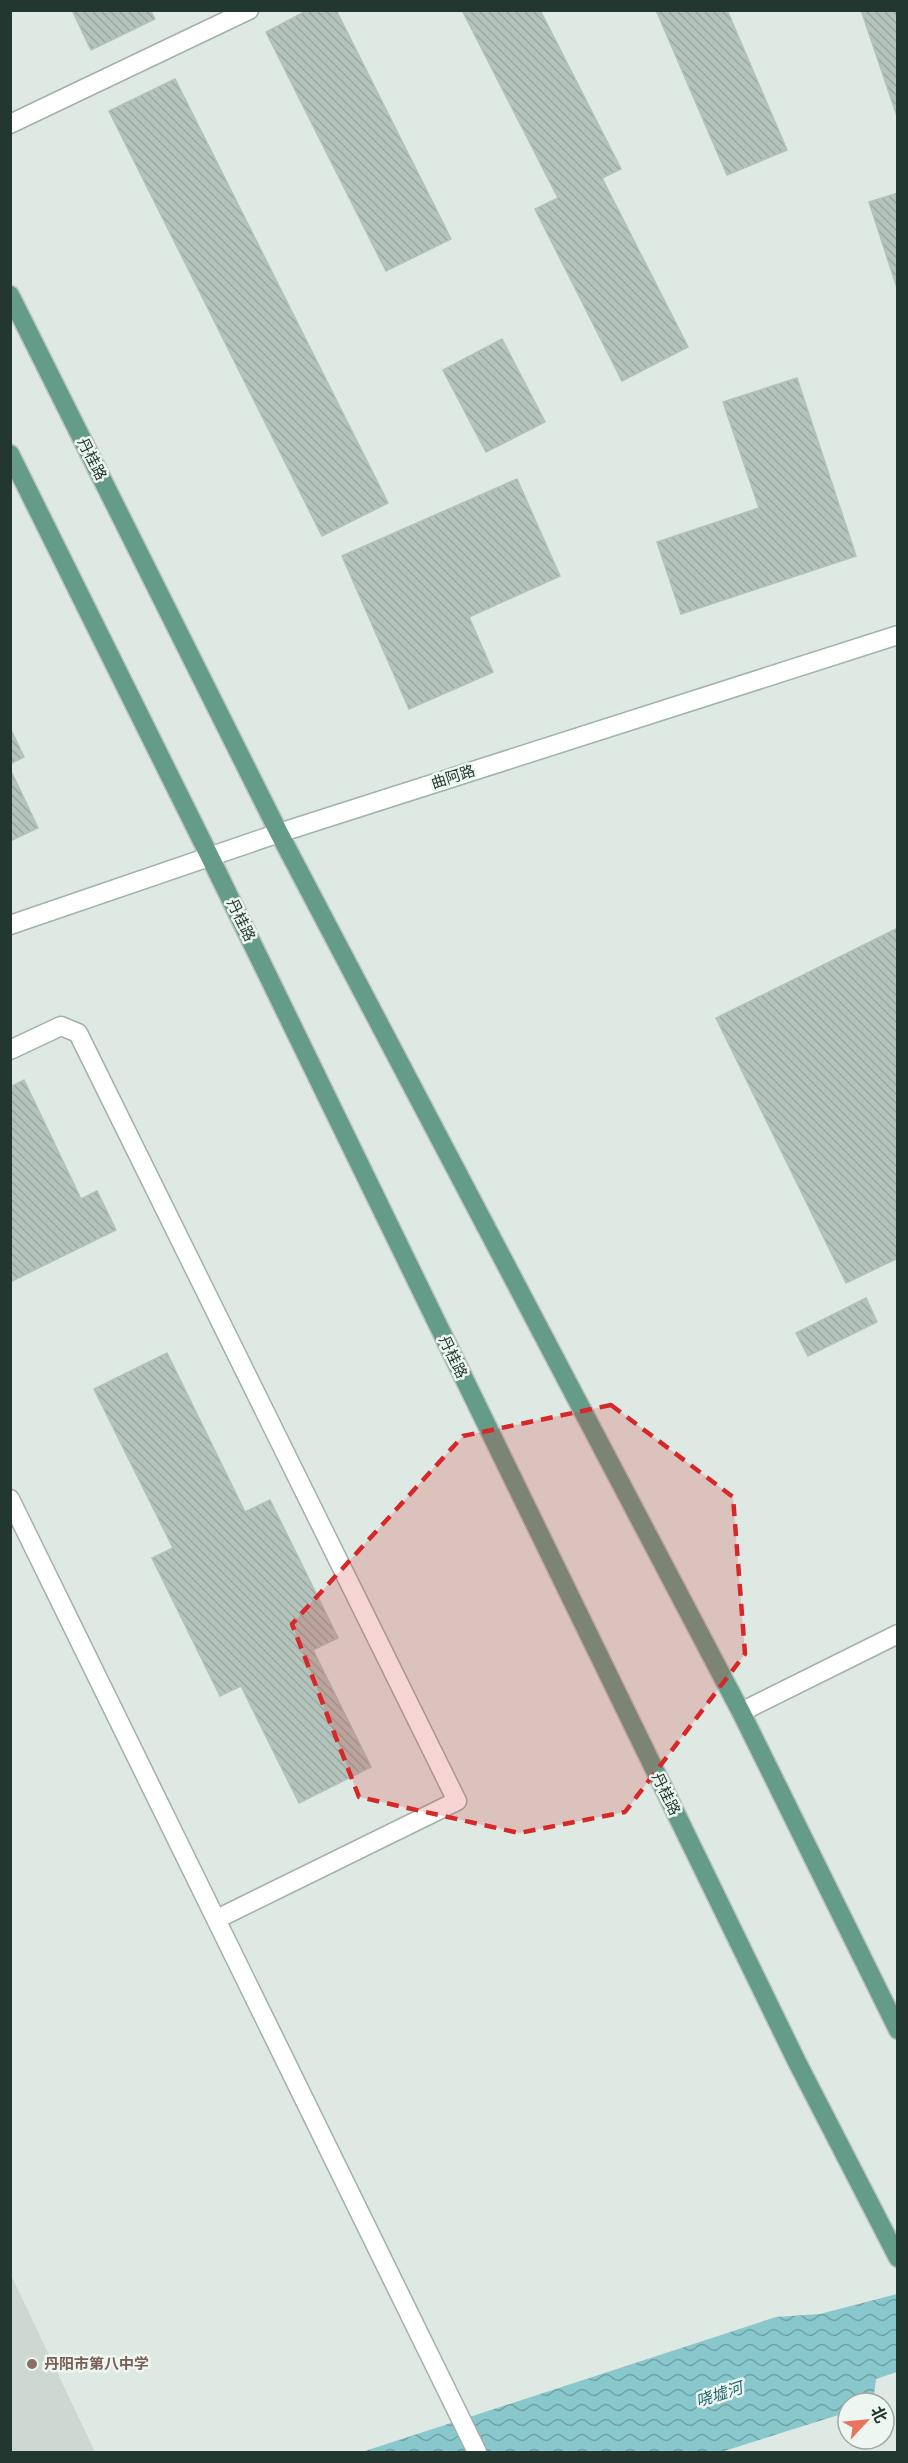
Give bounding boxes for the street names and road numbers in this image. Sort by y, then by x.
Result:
street label: 丹桂路 [75,435,110,483]
street label: 曲阿路 [429,761,477,792]
street label: 丹桂路 [224,896,259,944]
street label: 丹桂路 [436,1333,471,1381]
street label: 丹桂路 [649,1770,684,1818]

